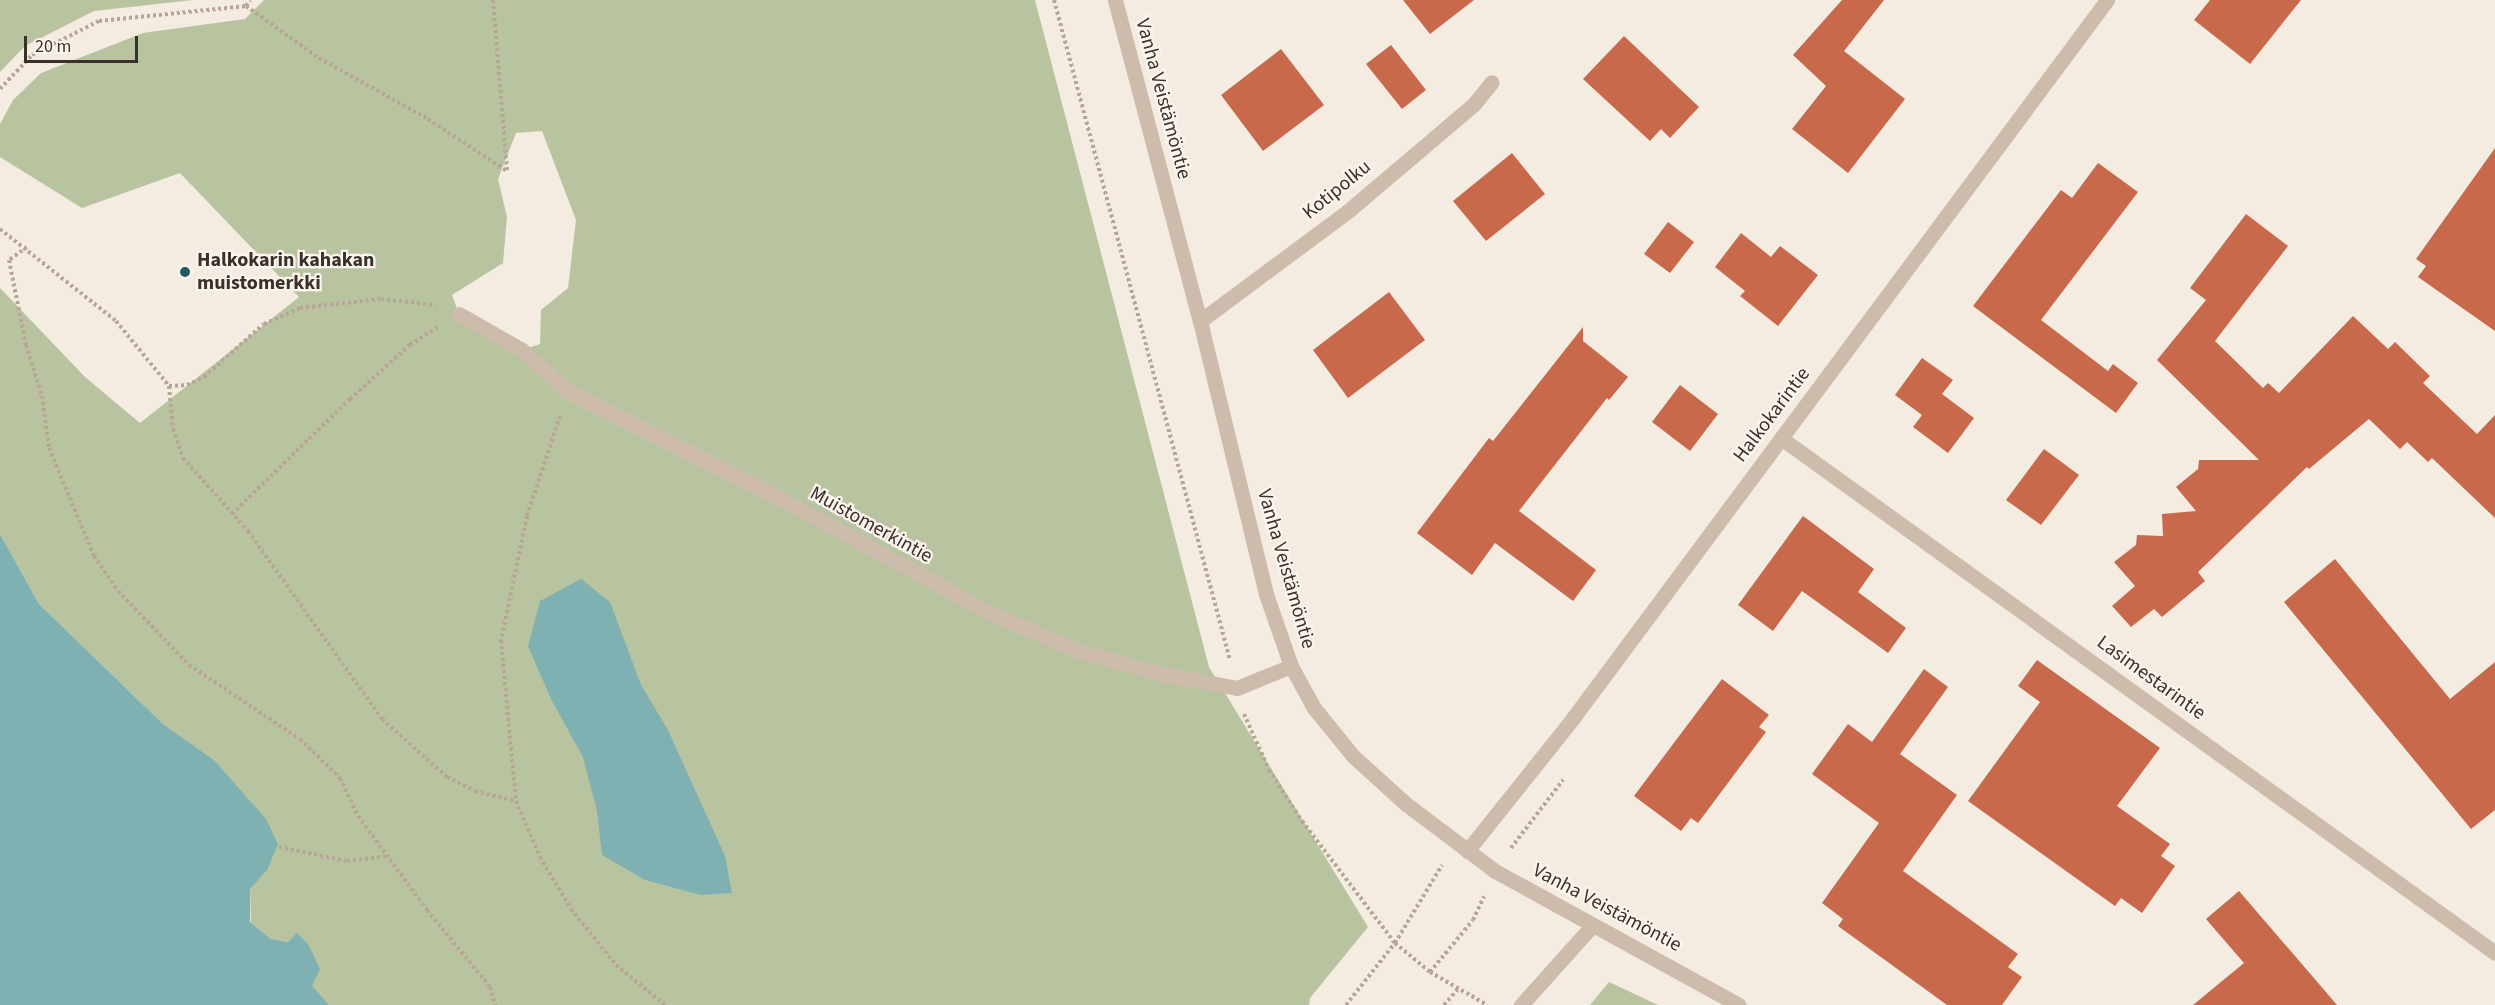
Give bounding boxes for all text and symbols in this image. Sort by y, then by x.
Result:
street label: Vanha Veistämöntie [1130,16,1196,182]
scale bar [27,24,141,62]
text: 20 m [35,34,71,59]
street label: Kotipolku [1298,155,1376,225]
place label: Halkokarin kahakan muistomerkki [197,248,374,295]
marker: Halkokarin kahakan muistomerkki [178,265,192,279]
street label: Halkokarintie [1728,363,1816,467]
street label: Muistomerkintie [806,481,936,569]
street label: Vanha Veistämöntie [1252,486,1320,652]
street label: Lasimestarintie [2092,631,2210,725]
street label: Vanha Veistämöntie [1529,859,1685,957]

